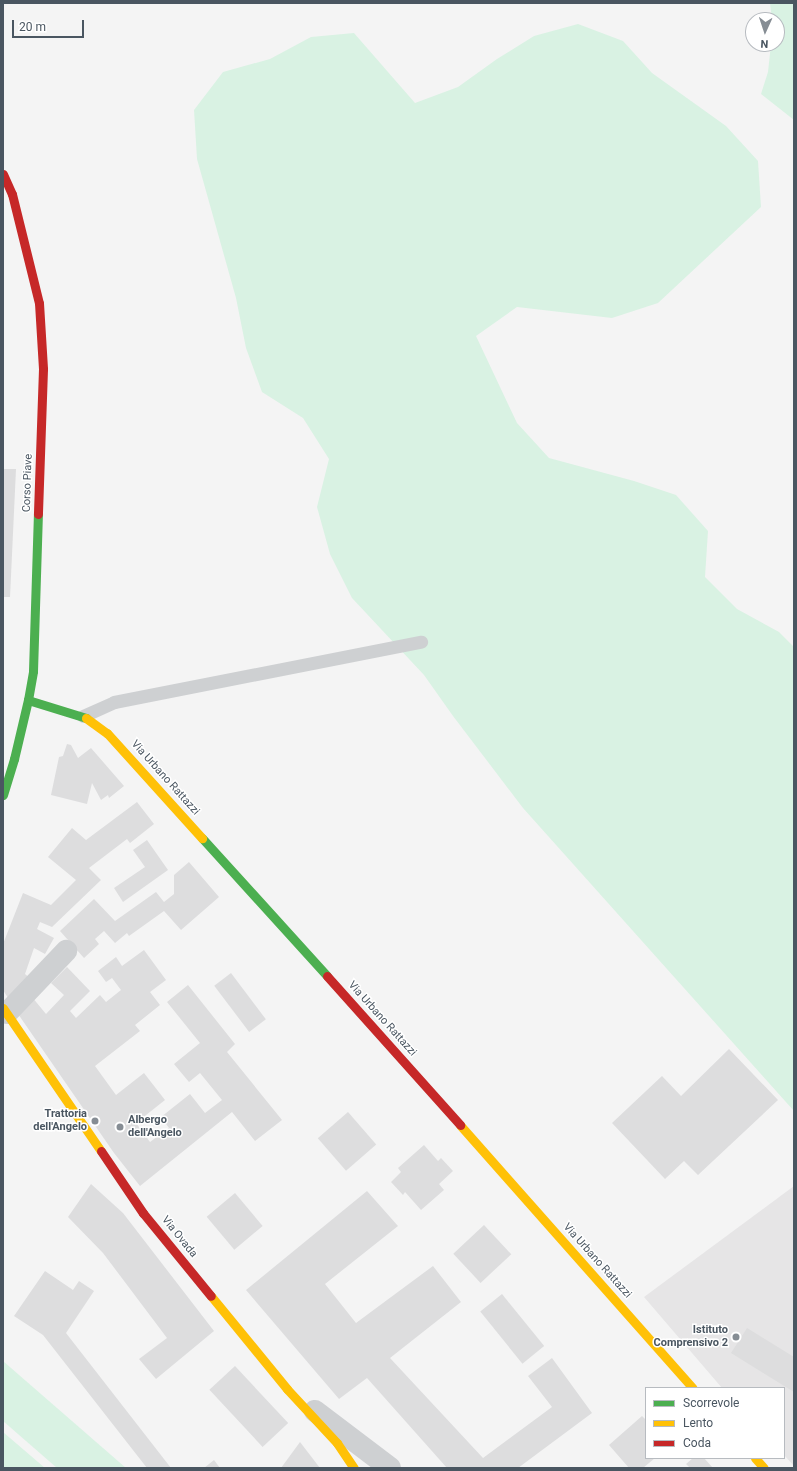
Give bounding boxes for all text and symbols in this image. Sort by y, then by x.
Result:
scale bar [14,12,86,38]
north arrow [745,12,785,52]
text: 20 m [19,20,46,34]
text: N [760,37,769,50]
street label: Corso Piave [20,454,36,512]
street label: Via Urbano Rattazzi [128,738,202,818]
street label: Via Urbano Rattazzi [345,979,419,1059]
place label: Trattoria dell'Angelo [33,1108,87,1134]
place label: Albergo dell'Angelo [128,1114,182,1140]
marker: Trattoria dell'Angelo [90,1116,100,1126]
marker: Albergo dell'Angelo [115,1122,125,1132]
street label: Via Ovada [158,1214,200,1260]
street label: Via Urbano Rattazzi [560,1221,634,1301]
place label: Istituto Comprensivo 2 [654,1324,728,1350]
marker: Istituto Comprensivo 2 [731,1332,741,1342]
legend [645,1387,785,1459]
text: Scorrevole [683,1396,739,1410]
text: Lento [683,1416,713,1430]
text: Coda [683,1436,711,1450]

